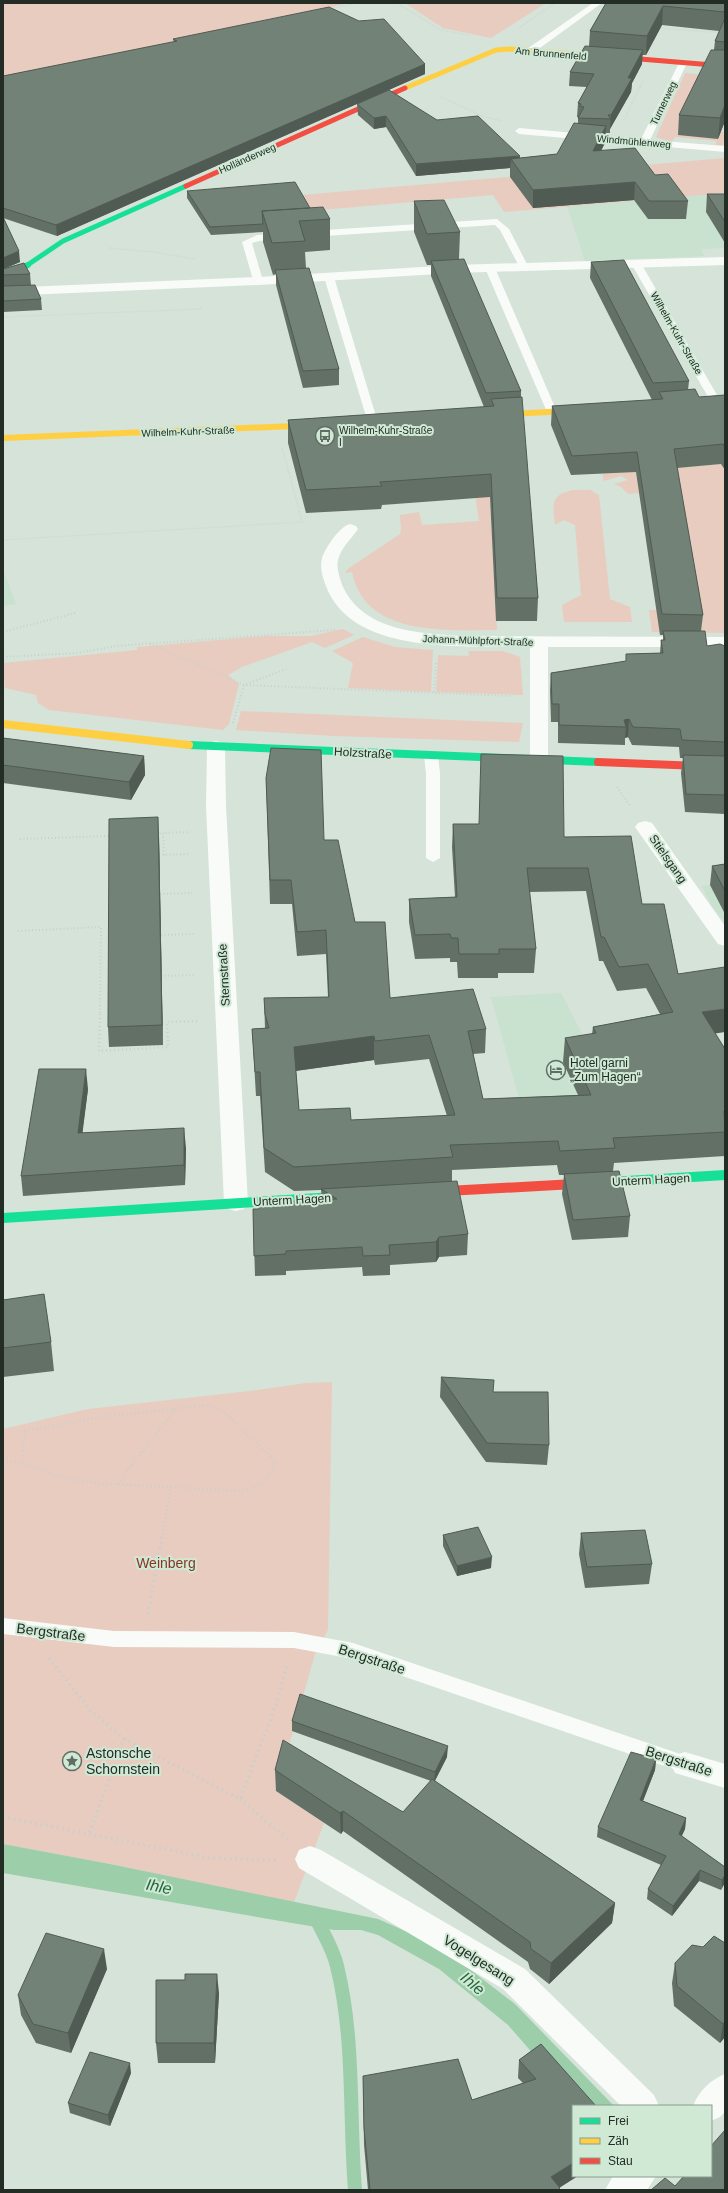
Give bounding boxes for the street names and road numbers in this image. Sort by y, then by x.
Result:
street label: Am Brunnenfeld [515,45,587,62]
street label: Turnerweg [648,79,679,127]
street label: Windmühlenweg [597,133,671,150]
street label: Holländerweg [217,141,277,176]
street label: Wilhelm-Kuhr-Straße [648,290,705,377]
street label: Wilhelm-Kuhr-Straße [141,424,235,439]
street label: Johann-Mühlpfort-Straße [422,633,534,648]
street label: Holzstraße [334,744,393,762]
street label: Stielsgang [646,832,690,886]
street label: Sternstraße [215,943,233,1007]
street label: Unterm Hagen [612,1171,690,1189]
street label: Unterm Hagen [253,1191,331,1209]
street label: Bergstraße [16,1620,87,1644]
street label: Bergstraße [337,1641,408,1677]
street label: Bergstraße [644,1743,715,1779]
street label: Vogelgesang [440,1932,518,1988]

